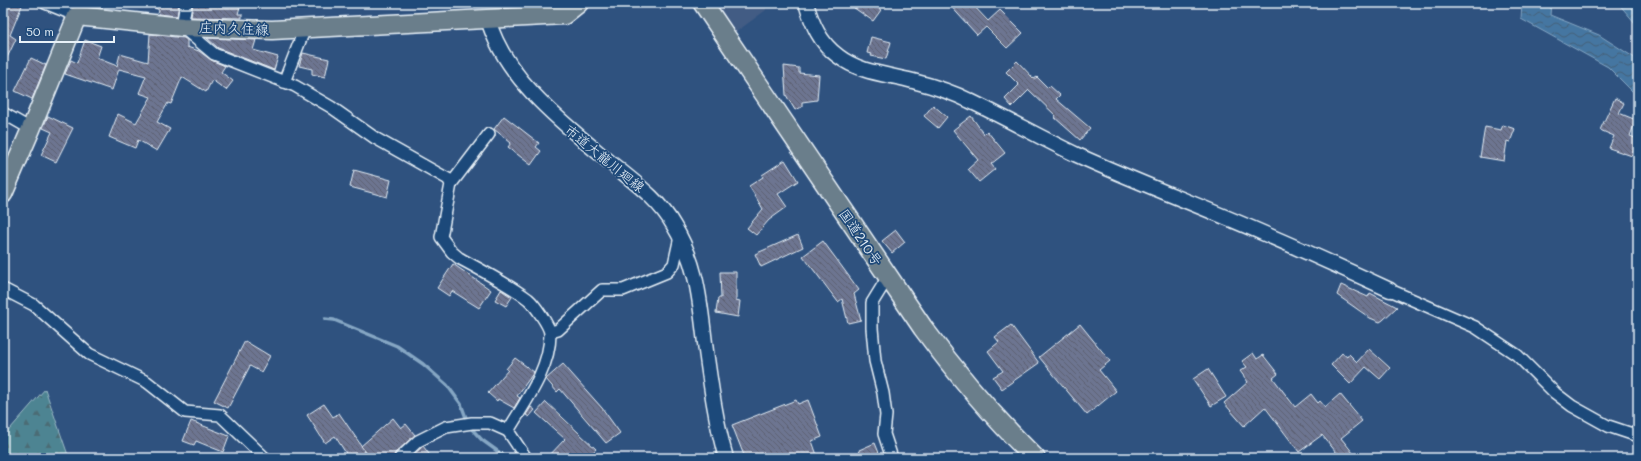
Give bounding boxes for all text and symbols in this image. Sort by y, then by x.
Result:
street label: 庄内久住線 [199,17,269,39]
scale bar [20,18,114,44]
text: 50 m [26,23,54,39]
street label: 市道大龍川廻線 [561,120,649,196]
street label: 国道210号 [835,205,887,269]

